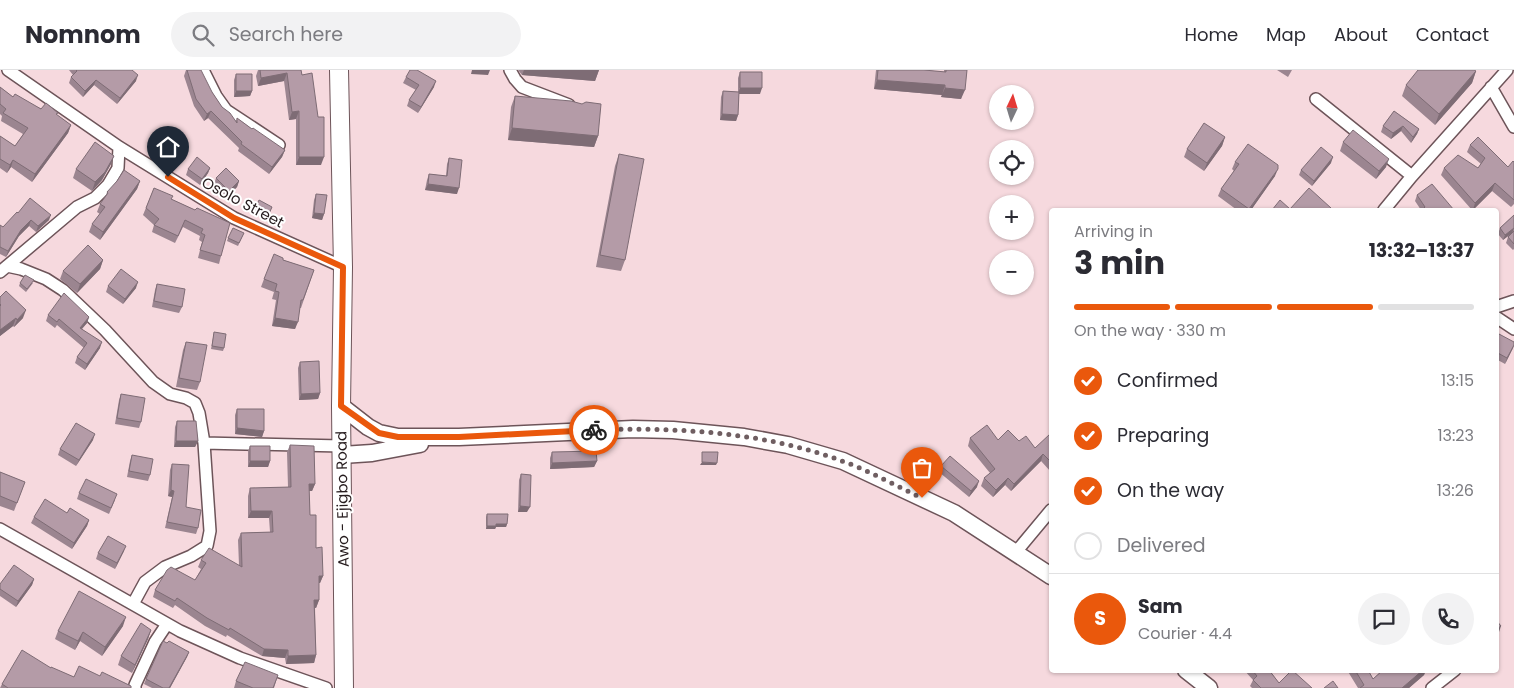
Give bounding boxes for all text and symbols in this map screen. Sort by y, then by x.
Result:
search box [171,12,521,57]
text: Nomnom [25,18,141,51]
icon: search [189,21,217,49]
text: Search here [229,21,343,48]
text: Home [1184,22,1238,47]
text: Map [1266,22,1306,47]
text: About [1334,22,1388,47]
text: Contact [1416,22,1489,47]
north arrow [989,85,1034,130]
map controls [989,85,1034,295]
pin [147,126,189,177]
icon: home [154,133,182,161]
button: locate [989,140,1034,185]
street label: Osolo Street [198,172,288,232]
button: + [989,195,1034,240]
text: Arriving in [1074,220,1153,243]
text: 13:32–13:37 [1369,237,1474,264]
text: 3 min [1074,240,1165,285]
button: − [989,250,1034,295]
text: On the way · 330 m [1074,319,1226,342]
icon: check [1074,367,1102,395]
text: Confirmed [1117,367,1218,394]
text: 13:15 [1441,369,1474,392]
courier [569,405,619,455]
icon: bike [580,416,608,444]
icon: check [1074,422,1102,450]
text: Preparing [1117,422,1209,449]
text: 13:23 [1437,424,1474,447]
street label: Awo - Ejigbo Road [330,431,354,567]
pin [901,447,943,498]
icon: bag [908,454,936,482]
icon: check [1074,477,1102,505]
text: On the way [1117,477,1224,504]
text: 13:26 [1437,479,1474,502]
text: Delivered [1117,532,1206,559]
text: Sam [1138,593,1183,620]
button: chat [1358,593,1410,645]
button: phone [1422,593,1474,645]
text: S [1094,605,1106,632]
text: Courier · 4.4 [1138,622,1232,645]

